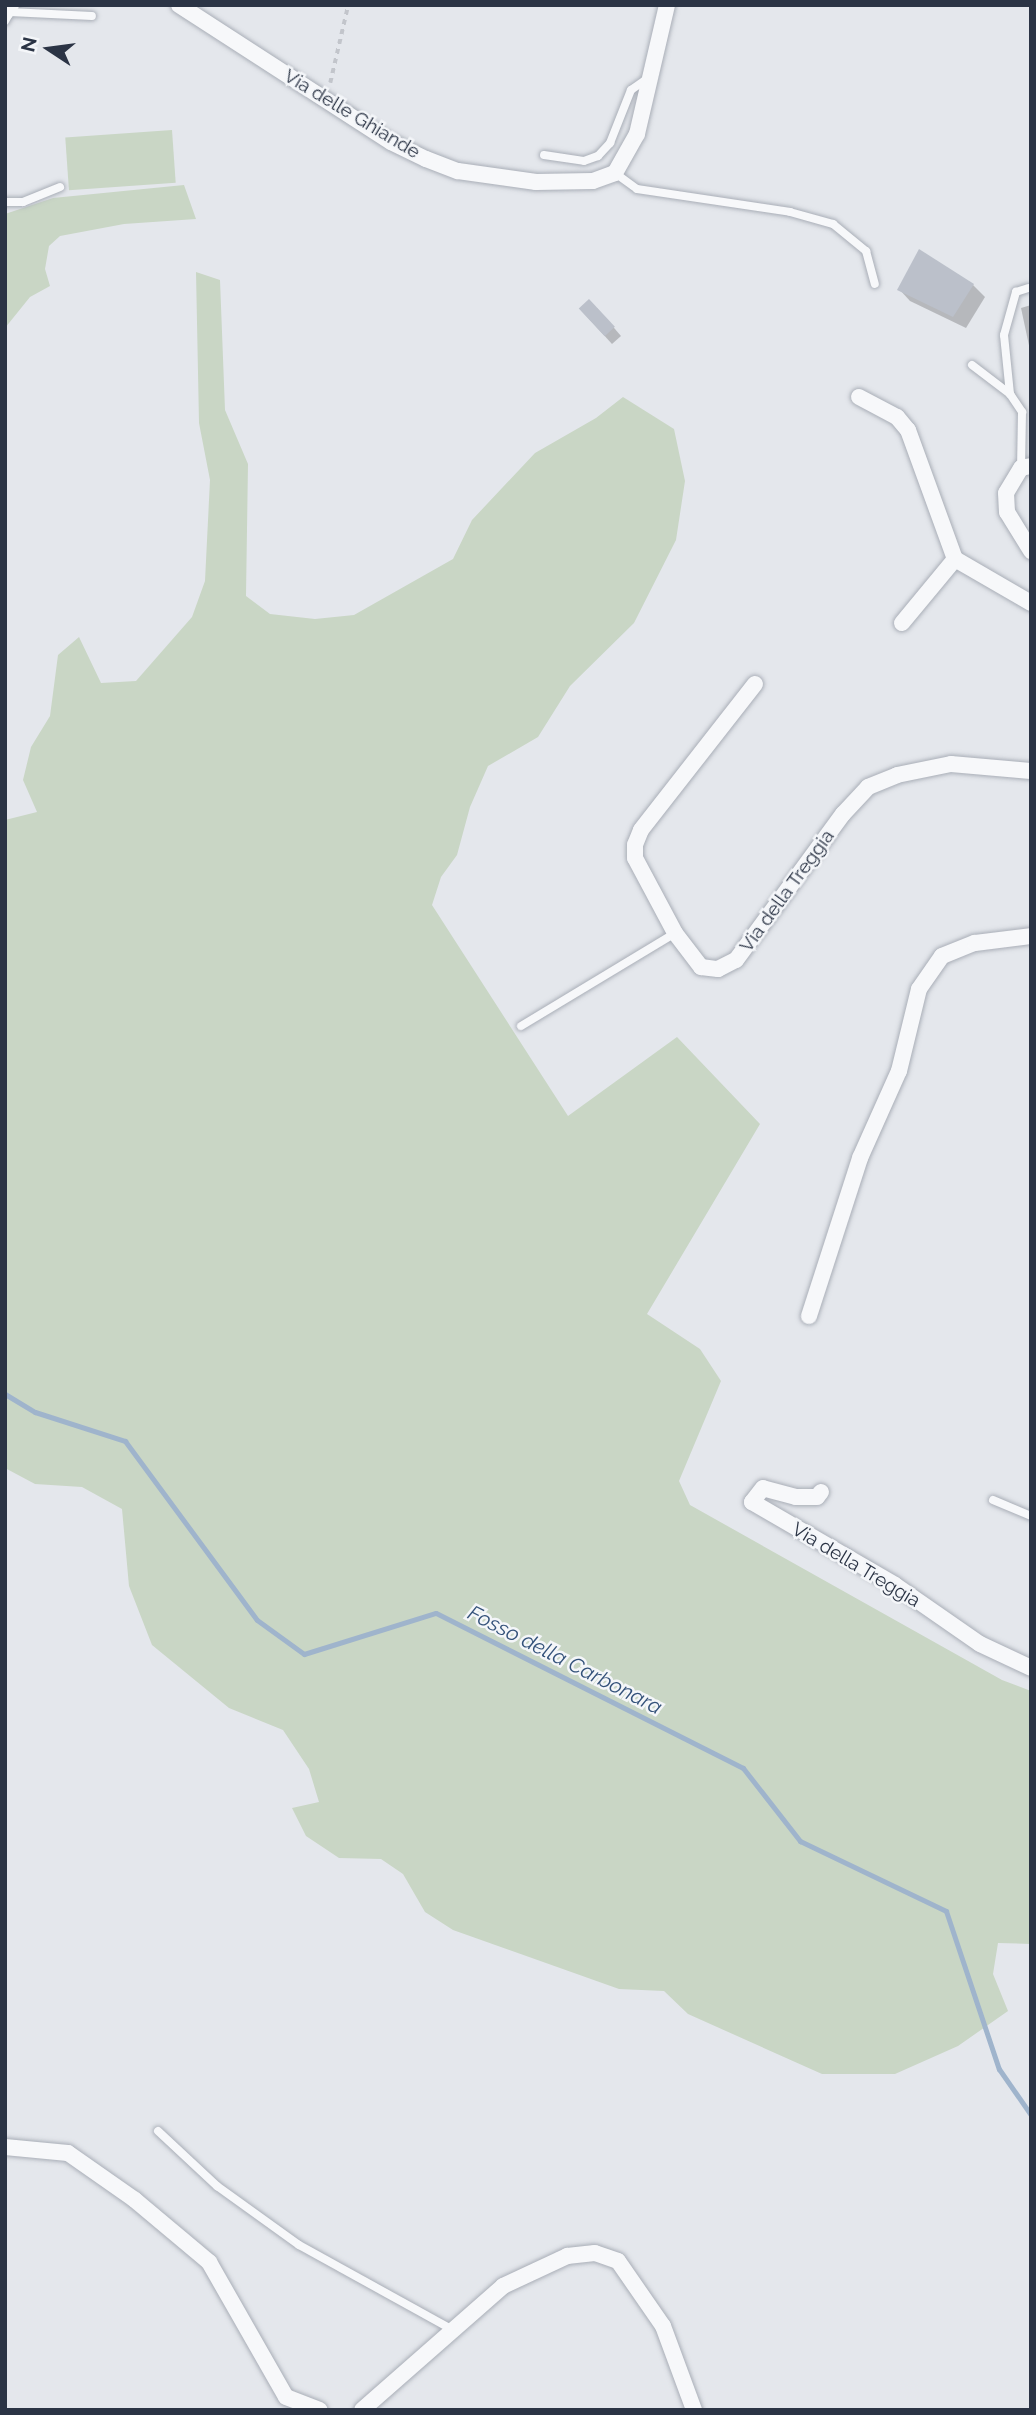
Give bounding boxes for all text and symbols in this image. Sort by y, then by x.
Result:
north arrow [14,14,84,84]
text: N [16,35,41,54]
street label: Via delle Ghiande [280,64,424,164]
street label: Via della Treggia [735,825,839,957]
street label: Via della Treggia [787,1518,925,1612]
water label: Fosso della Carbonara [464,1600,666,1720]

